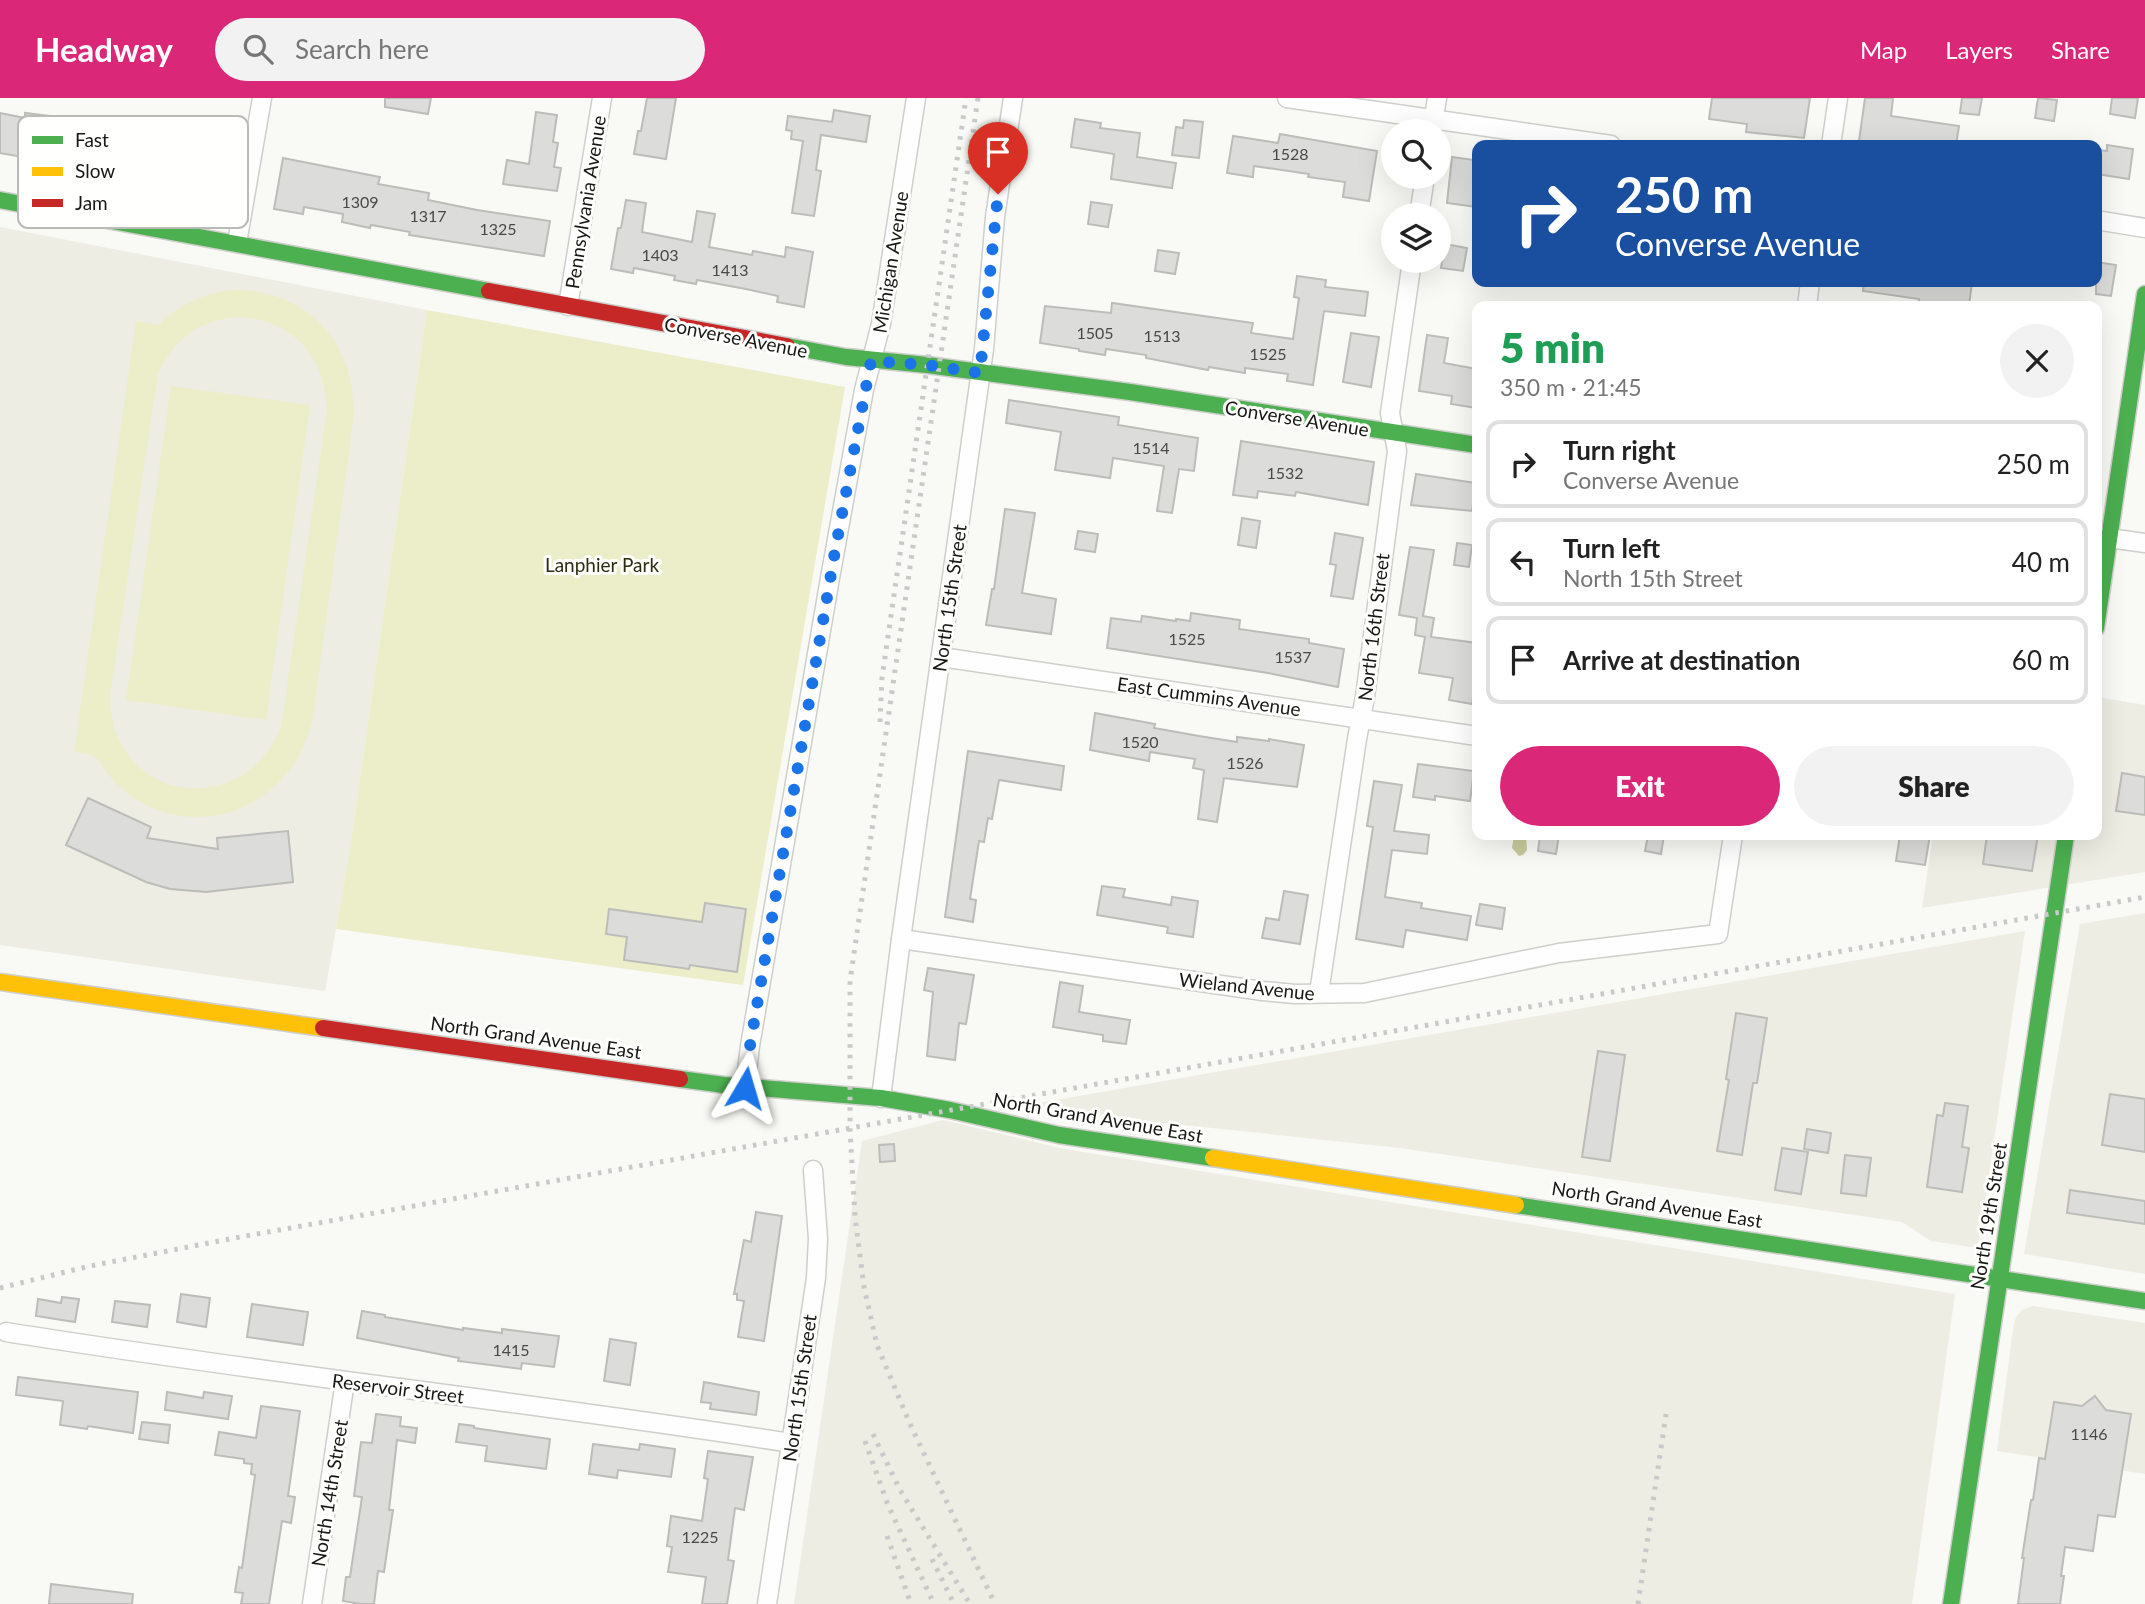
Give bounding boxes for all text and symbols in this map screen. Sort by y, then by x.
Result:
search box [215,18,705,81]
text: Headway [35,29,173,69]
icon: search [239,30,277,68]
text: Search here [295,33,429,65]
text: Map [1860,35,1907,64]
text: Layers [1945,35,2013,64]
text: Share [2051,35,2110,64]
street label: Pennsylvania Avenue [560,114,610,290]
legend [18,116,248,228]
map controls [1381,119,1451,273]
button: search [1381,119,1451,189]
pin [968,122,1028,194]
text: Fast [75,128,109,151]
icon: arrive [979,133,1017,171]
house number: 1528 [1271,144,1309,163]
text: Slow [75,159,115,182]
text: 250 m [1615,165,1753,223]
icon: right [1500,168,1591,259]
street label: Michigan Avenue [867,189,913,335]
text: Jam [75,191,108,214]
house number: 1309 [341,192,379,211]
button: layers [1381,203,1451,273]
house number: 1317 [409,206,447,225]
house number: 1325 [479,219,517,238]
text: Converse Avenue [1615,224,1860,263]
house number: 1403 [641,245,679,264]
house number: 1413 [711,260,749,279]
street label: Converse Avenue [662,312,810,362]
text: 5 min [1500,322,1605,372]
house number: 1505 [1076,323,1114,342]
button: close [2000,324,2074,398]
house number: 1513 [1143,326,1181,345]
house number: 1525 [1249,344,1287,363]
text: 350 m · 21:45 [1500,373,1642,401]
street label: Converse Avenue [1223,395,1371,441]
text: Turn right [1563,434,1676,466]
house number: 1514 [1132,438,1170,457]
icon: right [1504,445,1542,483]
text: 250 m [1997,448,2070,480]
house number: 1532 [1266,463,1304,482]
text: Converse Avenue [1563,466,1739,494]
street label: North 15th Street [927,523,971,673]
text: Turn left [1563,532,1660,564]
icon: left [1504,543,1542,581]
text: 40 m [2012,546,2070,578]
street label: North 16th Street [1353,552,1393,702]
park label: Lanphier Park [545,553,659,576]
text: North 15th Street [1563,564,1743,592]
house number: 1525 [1168,629,1206,648]
icon: arrive [1504,641,1542,679]
text: Arrive at destination [1563,644,1800,676]
text: 60 m [2012,644,2070,676]
house number: 1537 [1274,647,1312,666]
street label: East Cummins Avenue [1116,672,1302,720]
house number: 1520 [1121,732,1159,751]
button: Exit [1500,746,1780,826]
button: Share [1794,746,2074,826]
house number: 1526 [1226,753,1264,772]
street label: Wieland Avenue [1178,967,1316,1005]
street label: North Grand Avenue East [429,1011,643,1063]
position arrow [708,1051,782,1125]
street label: North Grand Avenue East [991,1087,1205,1147]
street label: North 19th Street [1965,1141,2011,1291]
street label: North Grand Avenue East [1550,1176,1764,1232]
street label: North 15th Street [777,1313,821,1463]
house number: 1415 [492,1340,530,1359]
street label: Reservoir Street [331,1368,465,1408]
street label: North 14th Street [306,1418,352,1568]
house number: 1146 [2070,1424,2108,1443]
house number: 1225 [681,1527,719,1546]

